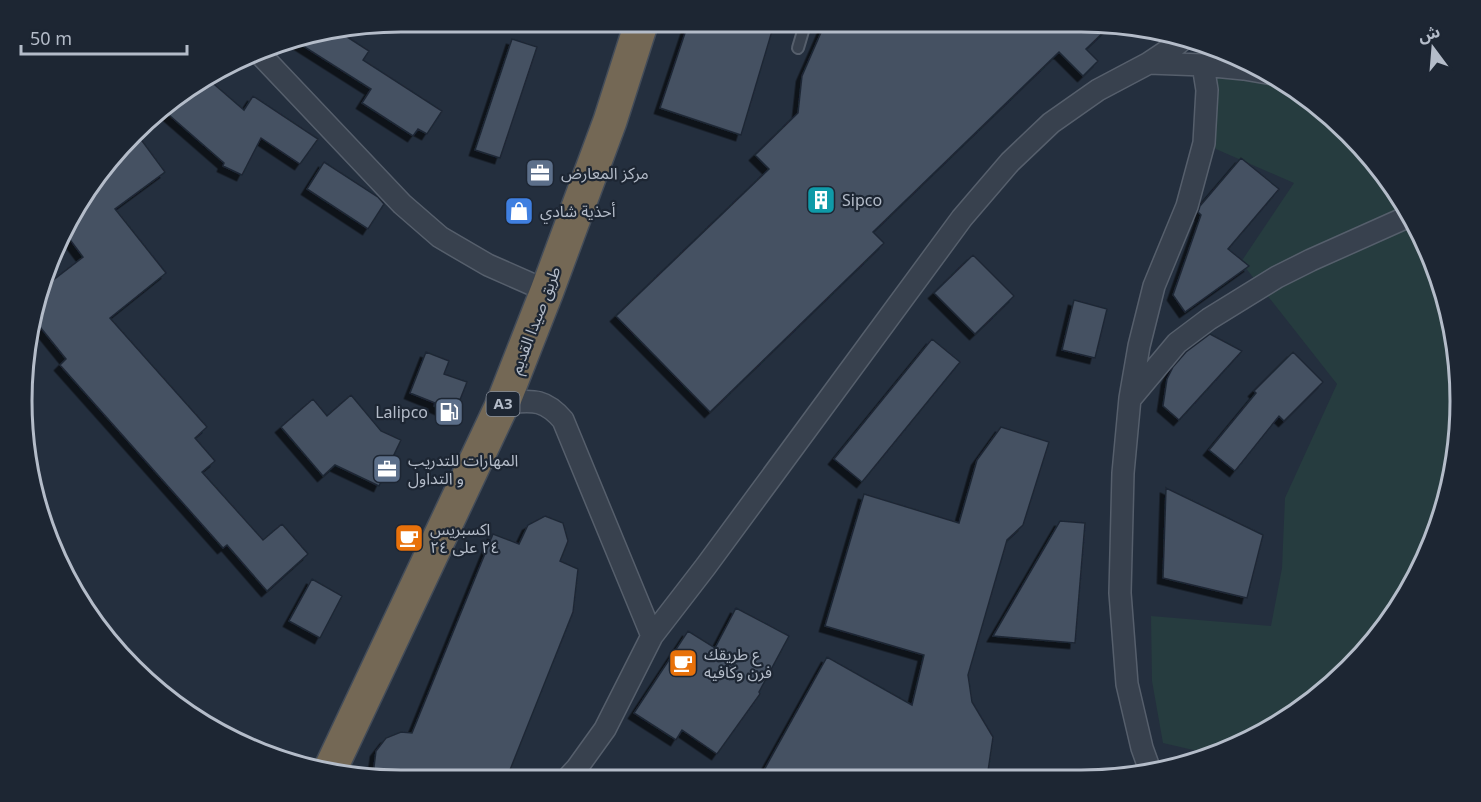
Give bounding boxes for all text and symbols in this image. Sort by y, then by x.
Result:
scale bar [21,18,188,56]
north arrow [1403,18,1463,78]
text: ش [1415,20,1443,47]
text: 50 m [30,26,72,50]
office icon: مركز المعارض [524,157,556,189]
place label: مركز المعارض [561,162,649,184]
building icon: Sipco [805,184,837,216]
place label: Sipco [842,189,882,211]
shop icon: أحذية شادي [503,195,535,227]
place label: أحذية شادي [540,200,615,224]
street label: طريق صيدا القديم [504,263,568,378]
road number: A3 [486,392,520,416]
fuel station icon: Lalipco [433,396,465,428]
place label: Lalipco [375,401,428,423]
place label: المهارات للتدريب و التداول [408,449,518,489]
office icon: المهارات للتدريب و التداول [371,453,403,485]
place label: اكسبريس ٢٤ على ٢٤ [430,518,500,558]
cafe icon: اكسبريس ٢٤ على ٢٤ [393,522,425,554]
place label: ع طريقك فرن وكافيه [704,643,772,683]
cafe icon: ع طريقك فرن وكافيه [667,647,699,679]

